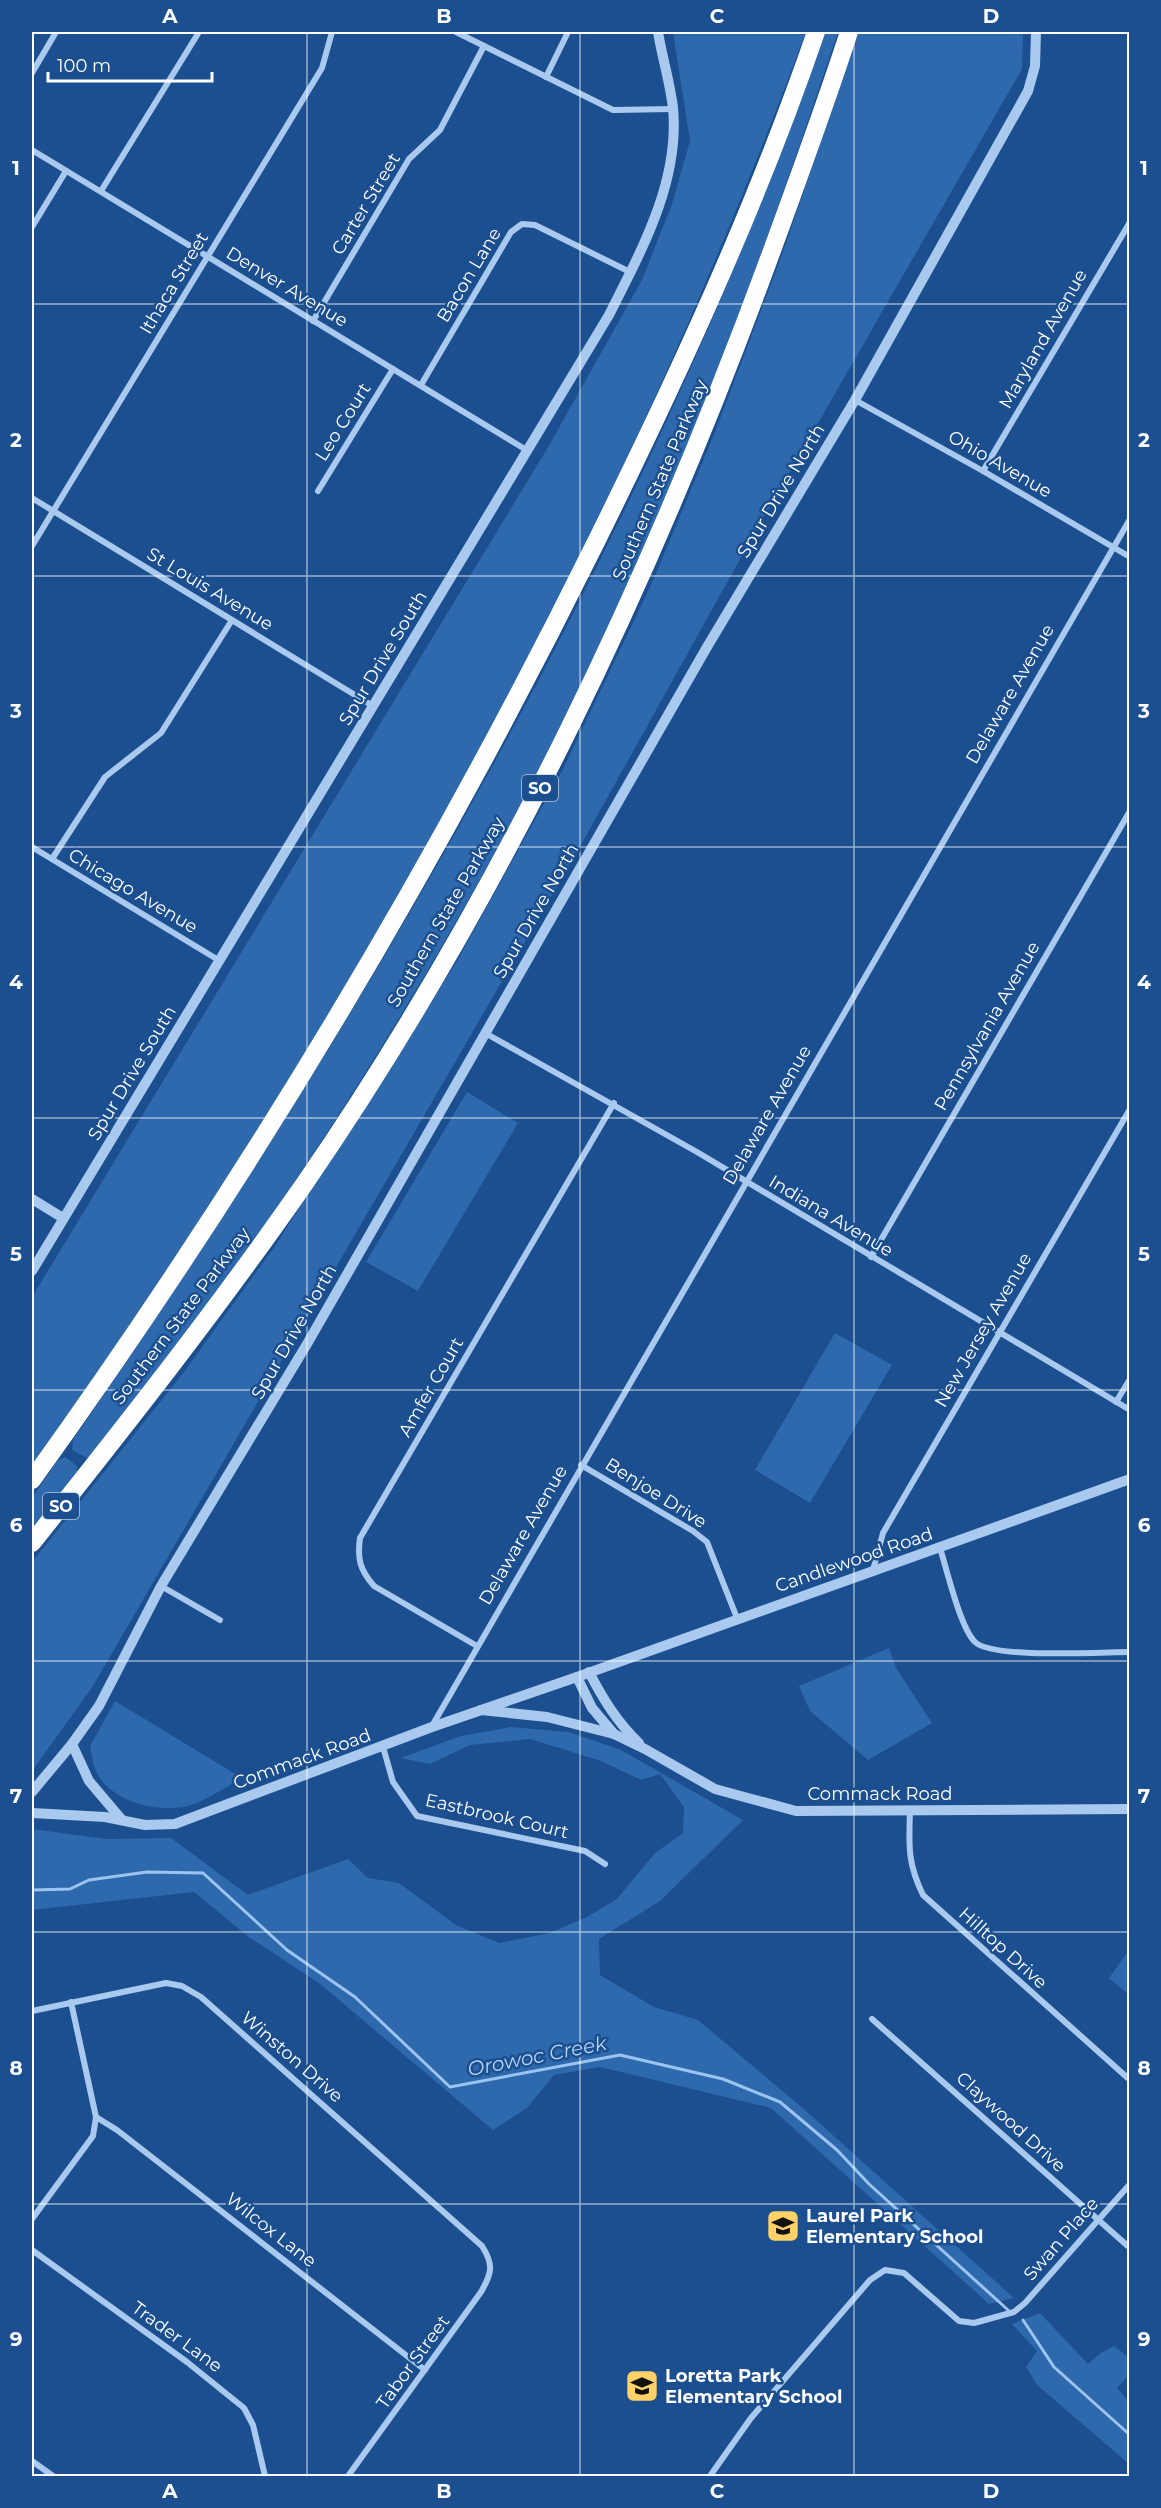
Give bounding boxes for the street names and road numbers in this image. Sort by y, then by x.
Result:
street label: Carter Street [327,149,405,259]
street label: Bacon Lane [432,224,506,326]
street label: Ithaca Street [135,228,213,338]
street label: Denver Avenue [222,242,352,332]
street label: Maryland Avenue [994,265,1092,413]
street label: Southern State Parkway [608,376,712,584]
street label: Leo Court [310,379,376,465]
street label: Spur Drive North [732,420,830,562]
street label: Ohio Avenue [944,425,1056,503]
street label: St Louis Avenue [143,543,277,635]
street label: Spur Drive South [334,587,432,729]
street label: Delaware Avenue [961,620,1059,768]
road number: SO [522,775,558,801]
street label: Southern State Parkway [382,813,510,1011]
street label: Spur Drive North [488,840,584,982]
street label: Chicago Avenue [64,844,202,938]
street label: Pennsylvania Avenue [930,937,1044,1114]
street label: Spur Drive South [83,1002,181,1144]
street label: Delaware Avenue [718,1041,816,1189]
street label: Indiana Avenue [765,1170,897,1262]
street label: Southern State Parkway [107,1223,255,1409]
street label: New Jersey Avenue [930,1249,1036,1411]
street label: Spur Drive North [246,1261,342,1403]
street label: Amfer Court [394,1333,468,1441]
street label: Benjoe Drive [601,1453,711,1533]
street label: Delaware Avenue [474,1461,572,1609]
road number: SO [43,1493,79,1519]
street label: Candlewood Road [772,1523,936,1597]
street label: Commack Road [230,1724,374,1794]
street label: Commack Road [808,1783,953,1805]
street label: Eastbrook Court [423,1789,571,1843]
street label: Hilltop Drive [954,1903,1052,1994]
street label: Winston Drive [237,2007,348,2107]
street label: Claywood Drive [952,2067,1070,2177]
street label: Wilcox Lane [221,2188,321,2272]
street label: Swan Place [1019,2193,1103,2285]
street label: Trader Lane [127,2297,227,2377]
street label: Tabor Street [372,2311,454,2413]

